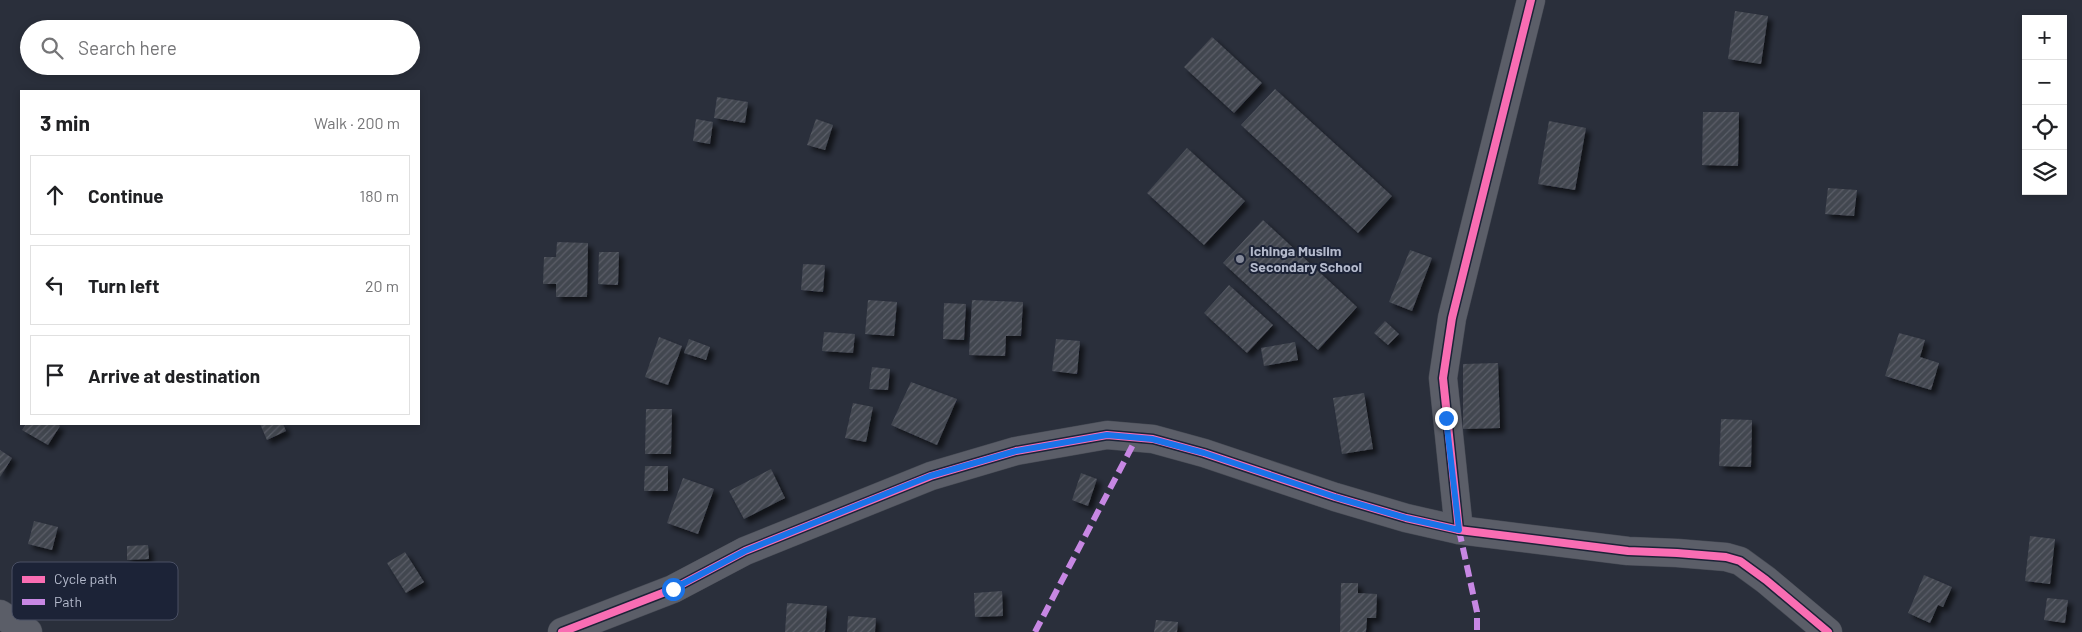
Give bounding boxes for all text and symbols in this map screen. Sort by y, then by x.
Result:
map controls [2022,15,2067,195]
button: + [2022,15,2067,60]
search box [20,20,420,75]
icon: search [38,34,66,62]
text: Search here [78,36,177,59]
button: − [2022,60,2067,105]
button: locate [2022,105,2067,150]
text: 3 min [40,110,90,135]
text: Walk · 200 m [314,113,400,132]
button: layers [2022,150,2067,195]
icon: ahead [41,181,69,209]
text: Continue [88,184,164,207]
text: 180 m [360,186,399,205]
place label: Ichinga Muslim Secondary School [1250,242,1362,275]
marker: Ichinga Muslim Secondary School [1234,253,1246,265]
icon: left [41,271,69,299]
text: Turn left [88,274,159,297]
text: 20 m [365,276,399,295]
icon: arrive [41,361,69,389]
text: Arrive at destination [88,364,260,387]
route end [1435,407,1458,430]
legend [12,562,178,620]
text: Cycle path [54,570,117,587]
route start [662,578,685,601]
text: Path [54,593,82,610]

